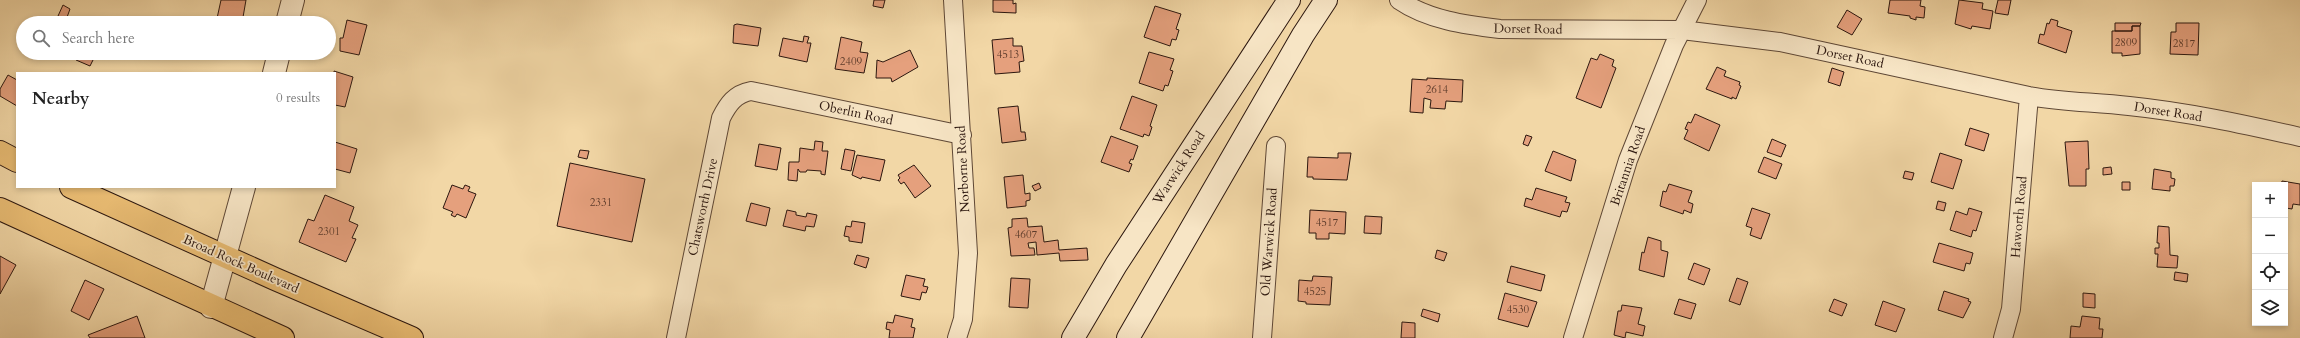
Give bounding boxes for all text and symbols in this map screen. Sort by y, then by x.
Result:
search box [16,16,336,60]
street label: Dorset Road [1493,19,1563,39]
icon: search [30,27,52,49]
text: Search here [62,28,135,48]
house number: 2809 [2115,35,2138,50]
house number: 2817 [2173,36,2196,51]
street label: Dorset Road [1814,41,1886,73]
house number: 4513 [997,47,1020,62]
house number: 2409 [840,54,863,69]
house number: 2614 [1426,82,1449,97]
text: Nearby [32,87,89,110]
text: 0 results [276,89,320,107]
street label: Oberlin Road [817,96,895,130]
street label: Dorset Road [2133,98,2203,126]
street label: Britannia Road [1606,124,1650,208]
street label: Norborne Road [952,125,974,213]
street label: Warwick Road [1148,128,1209,209]
street label: Chatsworth Drive [684,156,722,258]
street label: Haworth Road [2006,175,2032,259]
map controls [2252,182,2288,326]
button: + [2252,182,2288,218]
street label: Old Warwick Road [1256,187,1282,297]
house number: 2331 [590,195,612,210]
house number: 4517 [1316,215,1339,230]
button: − [2252,218,2288,254]
house number: 2301 [318,224,340,239]
house number: 4607 [1015,227,1038,242]
street label: Broad Rock Boulevard [180,230,302,298]
button: locate [2252,254,2288,290]
house number: 4525 [1304,284,1326,299]
button: layers [2252,290,2288,326]
house number: 4530 [1507,302,1530,317]

